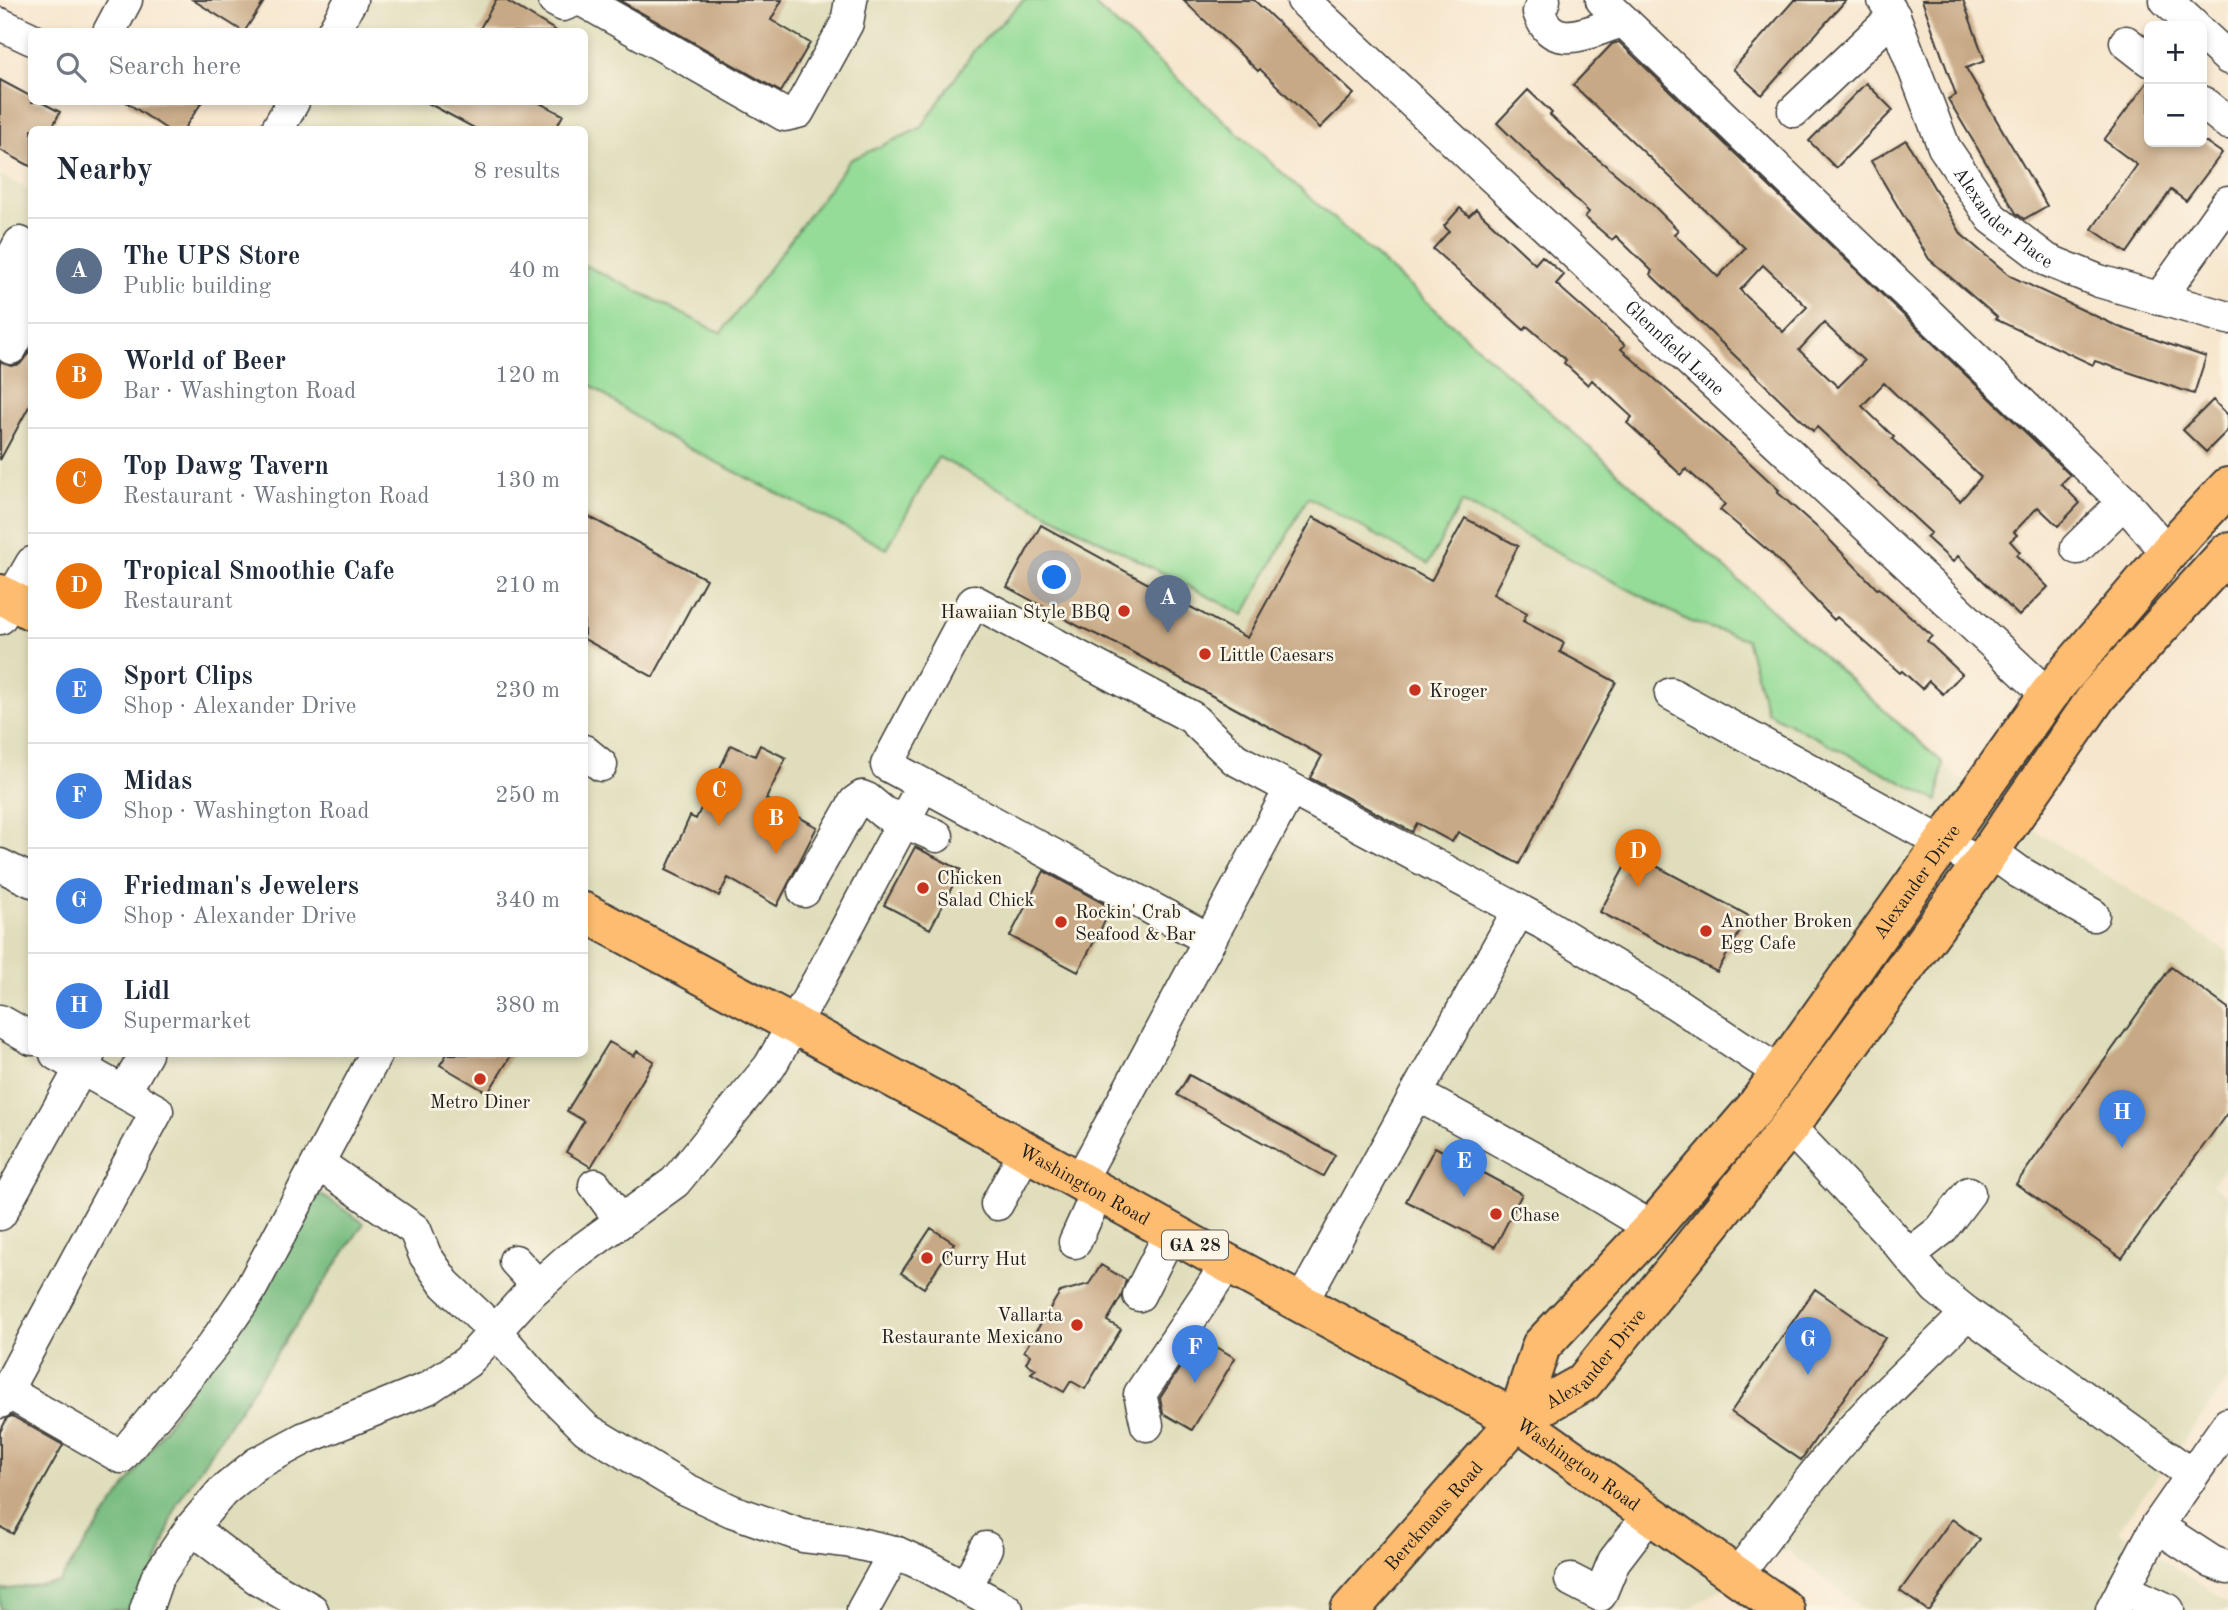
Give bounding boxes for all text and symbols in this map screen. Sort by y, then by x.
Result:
map controls [2144,21,2207,147]
button: + [2144,21,2207,84]
search box [28,28,588,105]
icon: search [52,48,90,86]
text: Search here [108,54,241,80]
button: − [2144,84,2207,147]
text: Nearby [56,156,153,186]
text: 8 results [474,160,560,183]
street label: Alexander Place [1948,164,2054,273]
text: The UPS Store [123,244,300,270]
text: A [70,259,88,282]
text: 40 m [509,259,560,282]
text: Public building [123,275,271,298]
street label: Glennfield Lane [1620,298,1727,400]
text: World of Beer [123,349,286,375]
text: B [71,364,87,387]
text: 120 m [495,364,560,387]
text: Bar · Washington Road [123,380,356,403]
text: Top Dawg Tavern [123,454,329,480]
text: C [71,469,87,492]
text: 130 m [495,469,560,492]
text: Restaurant · Washington Road [123,485,430,508]
text: Tropical Smoothie Cafe [123,559,395,585]
your location [1037,560,1071,594]
text: D [70,574,88,597]
text: 210 m [495,574,560,597]
pin: A [1145,575,1191,633]
text: Restaurant [123,590,233,613]
marker: Hawaiian Style BBQ [1116,603,1132,619]
place label: Hawaiian Style BBQ [940,604,1110,623]
marker: Little Caesars [1197,646,1213,662]
place label: Little Caesars [1219,647,1334,666]
text: Sport Clips [123,664,253,690]
text: E [71,679,87,702]
text: 230 m [495,679,560,702]
marker: Kroger [1407,682,1423,698]
place label: Kroger [1429,683,1488,702]
text: Shop · Alexander Drive [123,695,356,718]
pin: C [696,768,742,826]
text: Midas [123,769,192,795]
text: F [71,784,87,807]
text: 250 m [495,784,560,807]
pin: B [753,796,799,854]
text: Shop · Washington Road [123,800,370,823]
street label: Alexander Drive [1871,822,1965,943]
pin: D [1615,829,1661,887]
place label: Chicken Salad Chick [937,870,1034,911]
text: Friedman's Jewelers [123,874,359,900]
marker: Chicken Salad Chick [915,880,931,896]
text: G [71,889,87,912]
text: 340 m [495,889,560,912]
place label: Rockin' Crab Seafood & Bar [1075,904,1196,945]
text: Shop · Alexander Drive [123,905,356,928]
place label: Another Broken Egg Cafe [1720,913,1852,954]
marker: Rockin' Crab Seafood & Bar [1053,914,1069,930]
marker: Another Broken Egg Cafe [1698,923,1714,939]
text: Lidl [123,979,170,1005]
text: H [70,994,88,1017]
text: 380 m [495,994,560,1017]
text: Supermarket [123,1010,251,1033]
marker: Metro Diner [472,1071,488,1087]
pin: H [2099,1090,2145,1148]
place label: Metro Diner [430,1094,530,1113]
pin: E [1441,1139,1487,1197]
street label: Washington Road [1015,1142,1152,1230]
marker: Chase [1488,1206,1504,1222]
place label: Chase [1510,1207,1559,1226]
road number: GA 28 [1162,1230,1228,1260]
marker: Curry Hut [919,1250,935,1266]
place label: Curry Hut [941,1251,1027,1270]
street label: Alexander Drive [1543,1306,1651,1414]
place label: Vallarta Restaurante Mexicano [881,1307,1064,1348]
marker: Vallarta Restaurante Mexicano [1069,1317,1085,1333]
pin: G [1785,1317,1831,1375]
pin: F [1172,1325,1218,1383]
street label: Washington Road [1512,1416,1643,1516]
street label: Berckmans Road [1382,1459,1488,1575]

